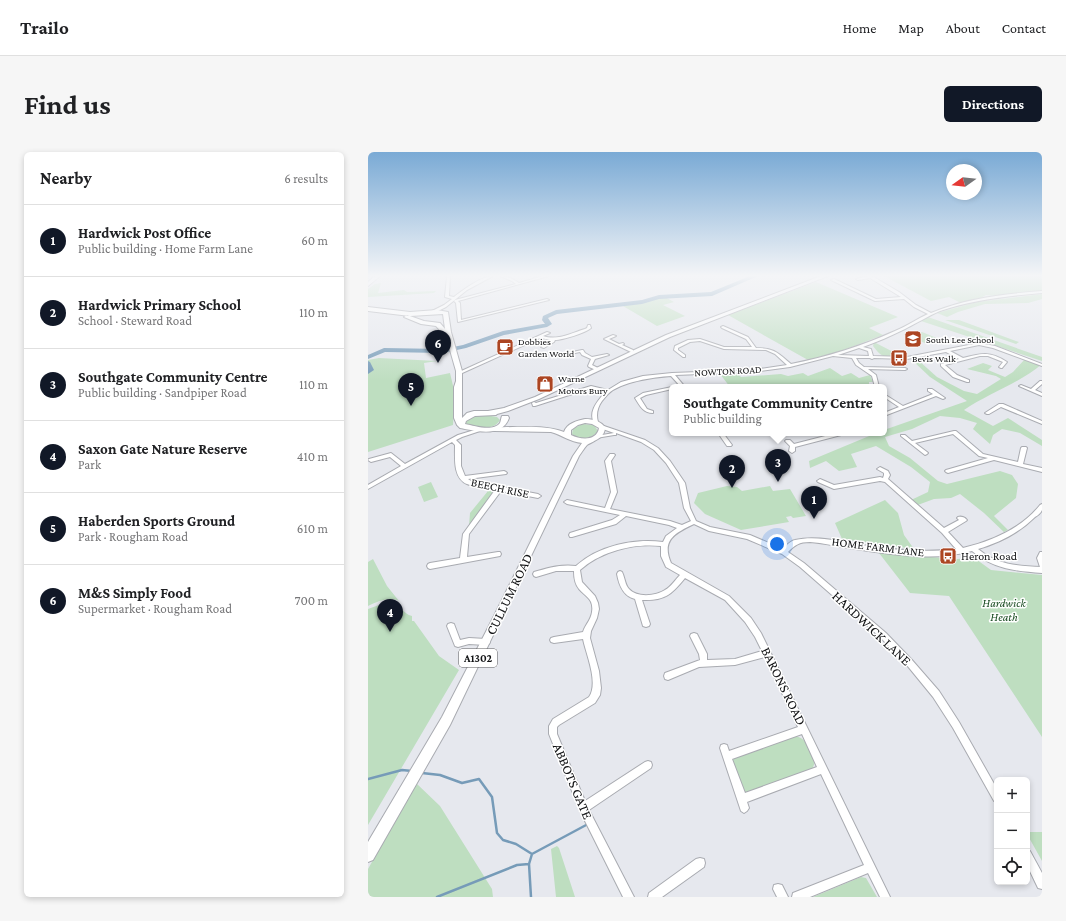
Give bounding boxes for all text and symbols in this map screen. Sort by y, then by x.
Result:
text: Trailo [20,17,69,38]
text: Home [843,20,876,36]
text: Map [898,20,924,36]
text: About [946,20,980,36]
text: Contact [1002,20,1046,36]
button: Directions [944,86,1042,122]
text: Find us [24,89,111,120]
north arrow [946,164,982,200]
text: Nearby [40,169,92,188]
text: 6 results [284,171,328,186]
text: Hardwick Post Office [78,225,211,241]
text: 1 [51,233,55,248]
text: 60 m [301,233,328,248]
text: Public building · Home Farm Lane [78,241,253,256]
text: Hardwick Primary School [78,297,241,313]
text: 2 [50,305,56,320]
text: 110 m [299,305,328,320]
text: School · Steward Road [78,313,192,328]
school or university icon: South Lee School [903,329,923,349]
pin: 6 [425,330,451,363]
place label: South Lee School [926,334,994,345]
place label: Dobbies Garden World [518,336,575,359]
cafe icon: Dobbies Garden World [495,337,515,357]
bus stop icon: Bevis Walk [889,348,909,368]
place label: Bevis Walk [912,353,956,364]
street label: NOWTON ROAD [694,364,762,378]
text: Southgate Community Centre [78,369,268,385]
pin: 5 [398,373,424,406]
place label: Warne Motors Bury [558,373,608,396]
shop icon: Warne Motors Bury [535,374,555,394]
text: 3 [50,377,56,392]
text: 110 m [299,377,328,392]
popup [669,384,887,436]
text: Public building · Sandpiper Road [78,385,247,400]
text: Southgate Community Centre [683,395,873,411]
text: Public building [683,411,762,426]
text: Saxon Gate Nature Reserve [78,441,247,457]
text: 4 [49,449,57,464]
text: 410 m [297,449,328,464]
pin: 3 [765,449,791,482]
pin: 2 [719,455,745,488]
text: Park [78,457,101,472]
street label: BEECH RISE [470,475,531,501]
pin: 1 [801,486,827,519]
text: Haberden Sports Ground [78,513,235,529]
text: 5 [50,521,56,536]
text: 610 m [297,521,328,536]
text: Park · Rougham Road [78,529,188,544]
your location [767,534,787,554]
street label: HOME FARM LANE [831,534,926,560]
bus stop icon: Heron Road [938,546,958,566]
place label: Heron Road [961,549,1018,563]
street label: CULLUM ROAD [482,551,536,637]
text: M&S Simply Food [78,585,191,601]
street label: HARDWICK LANE [829,587,915,669]
text: 6 [49,593,57,608]
text: 700 m [295,593,328,608]
park label: Hardwick Heath [982,596,1026,624]
pin: 4 [377,599,403,632]
text: Supermarket · Rougham Road [78,601,232,616]
street label: BARONS ROAD [758,644,810,728]
road number: A1302 [459,649,497,667]
street label: ABBOTS GATE [550,741,596,822]
map controls [994,777,1030,885]
button: + [994,777,1030,813]
button: − [994,813,1030,849]
button: locate [994,849,1030,885]

